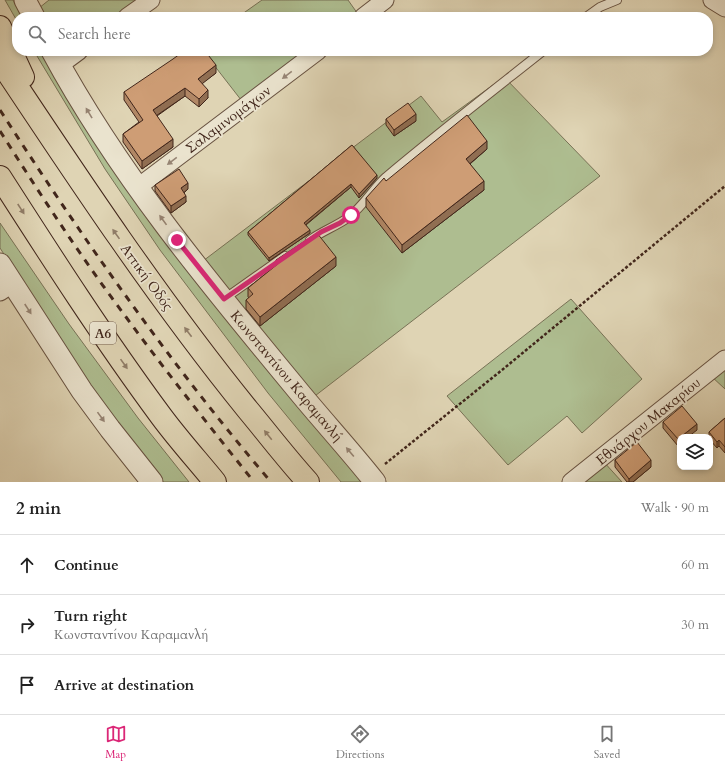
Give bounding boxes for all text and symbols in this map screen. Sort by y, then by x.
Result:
search box [12,12,713,56]
icon: search [26,23,48,45]
text: Search here [58,24,131,44]
one-way arrow [282,70,292,78]
street label: Σαλαμινομάχων [182,81,275,158]
one-way arrow [85,108,93,118]
one-way arrow [167,157,178,166]
one-way arrow [17,204,25,215]
route start [342,206,360,224]
one-way arrow [159,215,167,225]
one-way arrow [112,228,120,239]
route end [168,231,186,249]
street label: Αττική Οδός [116,240,177,315]
one-way arrow [25,303,32,315]
street label: Κωνσταντίνου Καραμανλή [226,306,347,446]
road number: Α6 [90,322,116,344]
one-way arrow [184,327,192,338]
one-way arrow [120,359,128,369]
street label: Εθνάρχου Μακαρίου [592,373,705,470]
one-way arrow [96,411,105,422]
one-way arrow [264,429,273,440]
map controls [677,434,713,470]
button: layers [677,434,713,470]
one-way arrow [345,447,354,457]
text: 2 min [16,497,61,520]
text: Walk · 90 m [641,499,709,517]
icon: ahead [16,554,38,576]
text: Continue [54,555,119,575]
text: 60 m [681,556,709,574]
text: Turn right [54,606,127,626]
icon: right [16,614,38,636]
text: 30 m [681,616,709,634]
text: Κωνσταντίνου Καραμανλή [54,626,209,644]
icon: arrive [16,674,38,696]
text: Arrive at destination [54,675,194,695]
tab: Map [105,723,127,762]
tab: Directions [336,723,384,762]
tab: Saved [594,723,620,762]

